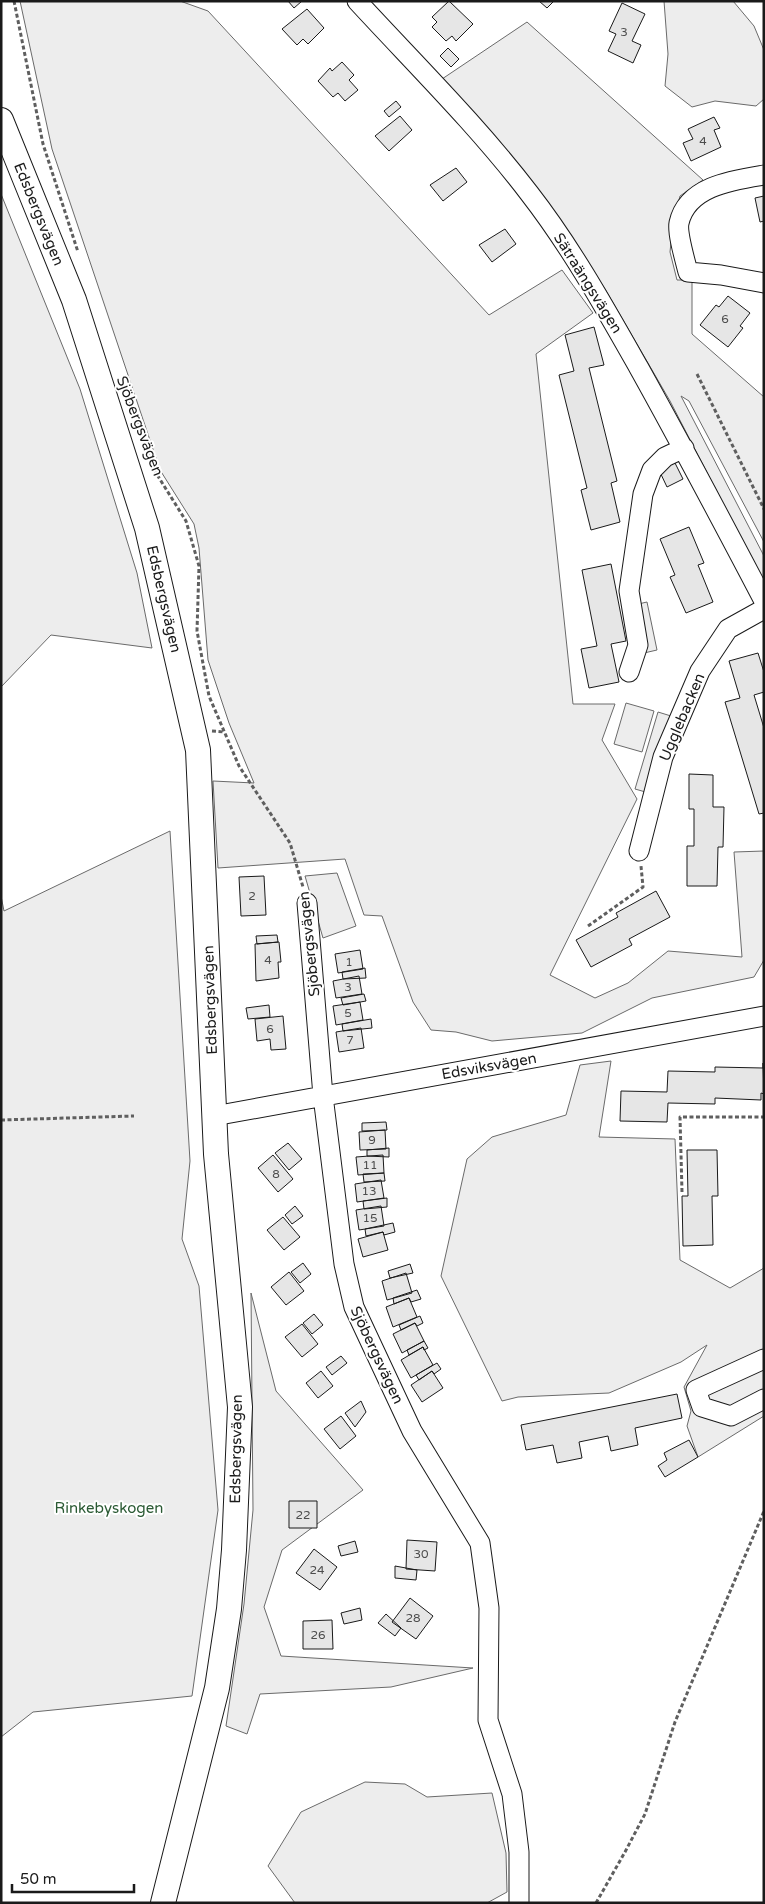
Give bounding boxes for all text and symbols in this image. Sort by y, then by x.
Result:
house number: 3 [620,25,628,39]
house number: 4 [699,134,707,148]
street label: Edsbergsvägen [10,160,68,268]
street label: Sätraängsvägen [550,229,626,337]
house number: 6 [721,312,729,326]
street label: Sjöbergsvägen [113,374,167,478]
street label: Edsbergsvägen [143,544,185,654]
street label: Ugglebacken [655,670,709,764]
house number: 2 [248,889,256,903]
street label: Sjöbergsvägen [295,891,323,997]
street label: Edsbergsvägen [199,945,221,1055]
house number: 4 [264,953,272,967]
house number: 1 [345,955,353,969]
house number: 3 [344,980,352,994]
house number: 5 [344,1006,352,1020]
house number: 6 [266,1022,274,1036]
house number: 7 [346,1033,354,1047]
street label: Edsviksvägen [440,1049,538,1083]
house number: 9 [368,1133,376,1147]
house number: 11 [362,1158,378,1172]
house number: 8 [272,1167,280,1181]
house number: 13 [361,1184,377,1198]
house number: 15 [362,1211,378,1225]
street label: Sjöbergsvägen [347,1303,407,1407]
street label: Edsbergsvägen [226,1394,246,1504]
park label: Rinkebyskogen [55,1499,163,1517]
house number: 22 [295,1508,311,1522]
house number: 30 [413,1547,429,1561]
house number: 24 [309,1563,325,1577]
house number: 28 [405,1611,421,1625]
house number: 26 [310,1628,326,1642]
scale bar [12,1862,135,1894]
text: 50 m [20,1870,57,1888]

